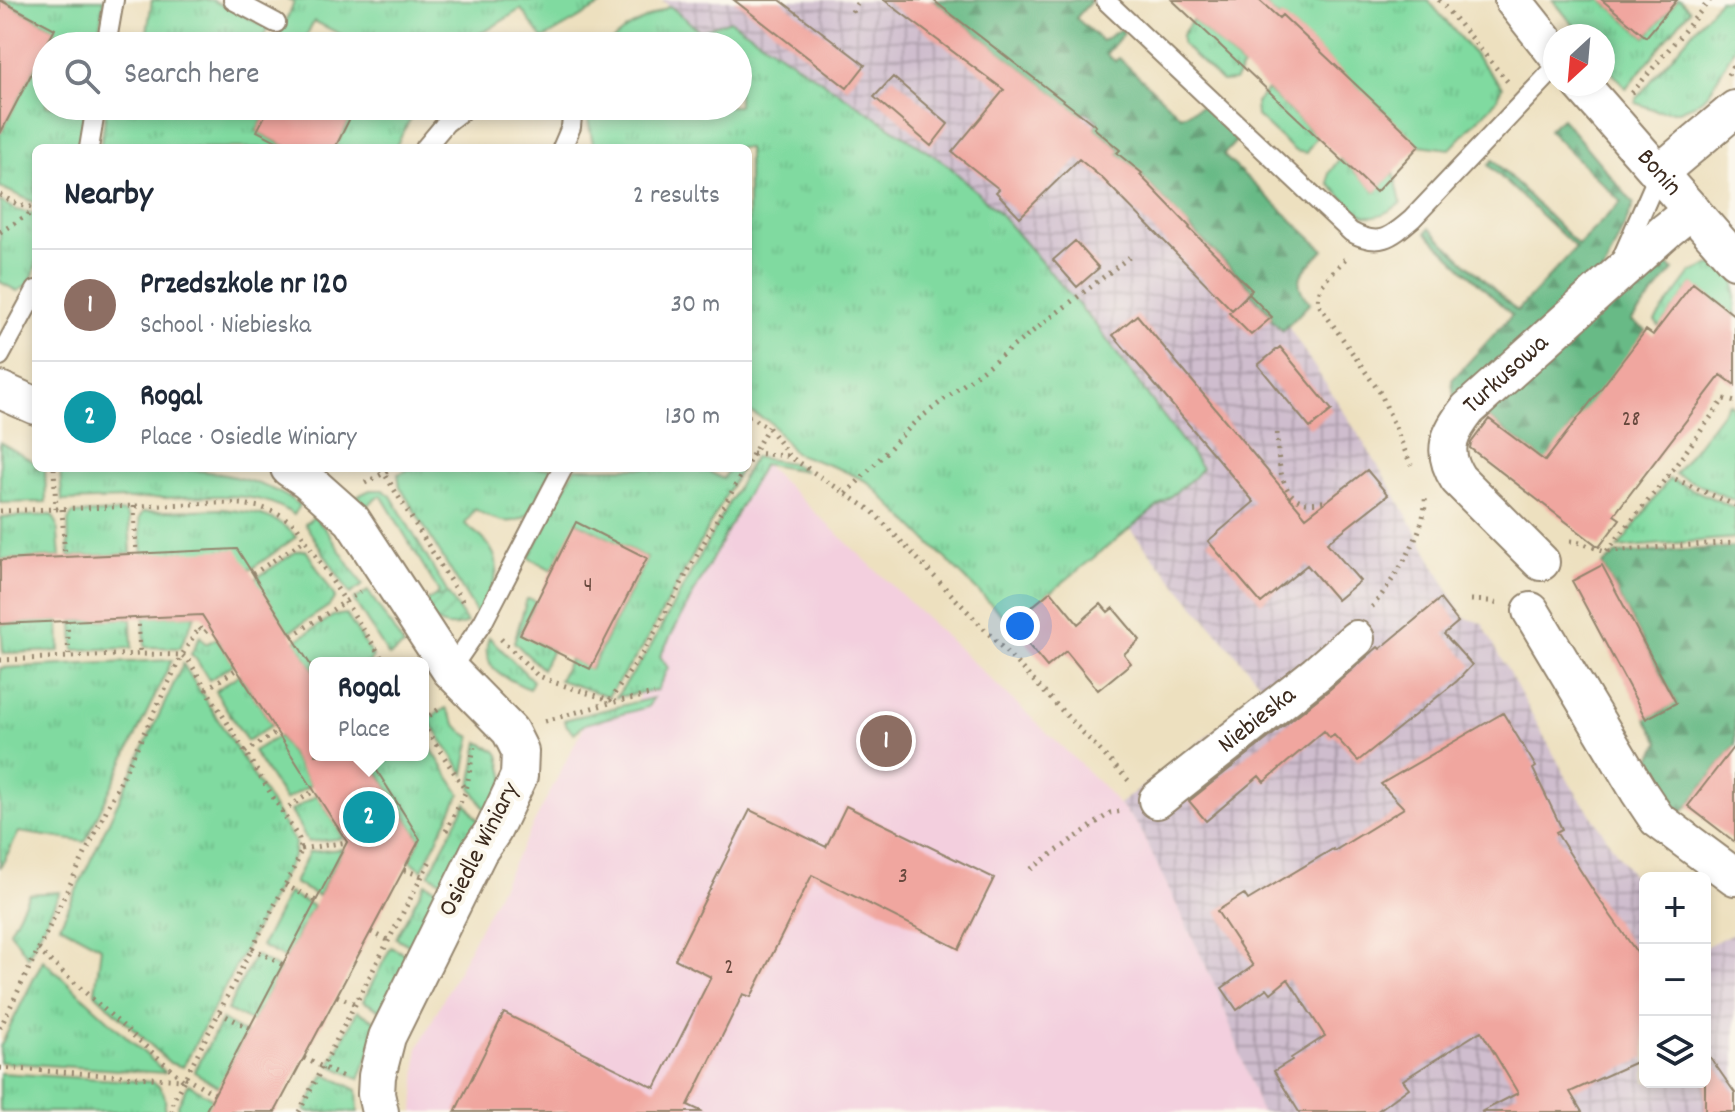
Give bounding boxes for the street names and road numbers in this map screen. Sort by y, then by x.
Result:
street label: Bonin [1627,141,1690,205]
street label: Turkusowa [1455,325,1558,423]
street label: Niebieska [1210,677,1305,763]
street label: Osiedle Winiary [430,776,530,924]

